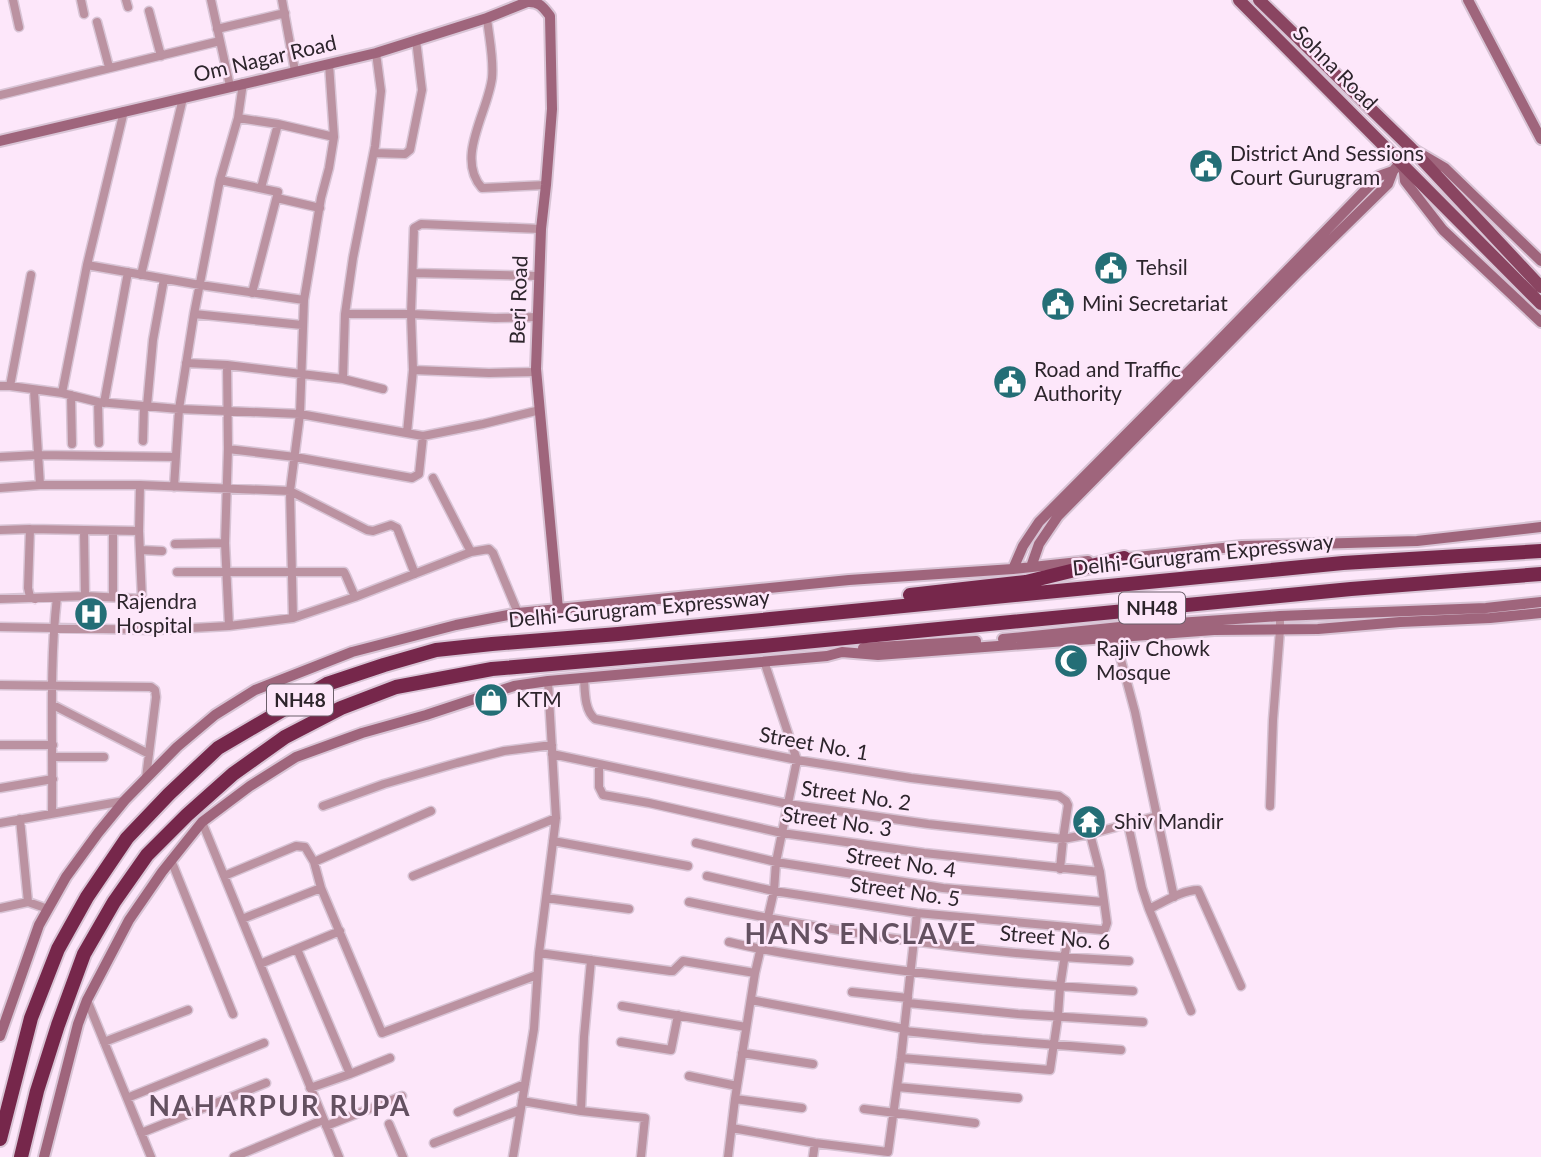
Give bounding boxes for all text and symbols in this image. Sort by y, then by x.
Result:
street label: Sohna Road [1289,20,1383,114]
street label: Om Nagar Road [191,29,339,86]
place label: District And Sessions Court Gurugram [1230,140,1424,189]
public building icon: District And Sessions Court Gurugram [1187,147,1225,185]
public building icon: Tehsil [1092,249,1130,287]
place label: Tehsil [1136,254,1188,279]
street label: Beri Road [503,255,532,345]
public building icon: Mini Secretariat [1039,285,1077,323]
place label: Mini Secretariat [1082,290,1228,315]
place label: Road and Traffic Authority [1034,356,1181,405]
public building icon: Road and Traffic Authority [991,363,1029,401]
street label: Delhi-Gurugram Expressway [1071,527,1335,580]
street label: Delhi-Gurugram Expressway [507,584,771,631]
place label: Rajendra Hospital [116,588,197,637]
road number: NH48 [1119,593,1185,624]
hospital icon: Rajendra Hospital [72,595,110,633]
place label: Rajiv Chowk Mosque [1096,635,1210,684]
mosque icon: Rajiv Chowk Mosque [1052,642,1090,680]
shop icon: KTM [472,681,510,719]
road number: NH48 [267,684,333,716]
place label: KTM [516,686,562,711]
street label: Street No. 1 [758,721,871,764]
street label: Street No. 2 [800,774,913,815]
street label: Street No. 3 [781,800,894,841]
temple icon: Shiv Mandir [1070,803,1108,841]
place label: Shiv Mandir [1114,808,1224,833]
street label: Street No. 4 [845,841,958,882]
street label: Street No. 5 [849,870,962,911]
district label: HANS ENCLAVE [745,916,977,950]
street label: Street No. 6 [999,919,1111,954]
district label: NAHARPUR RUPA [149,1088,411,1122]

